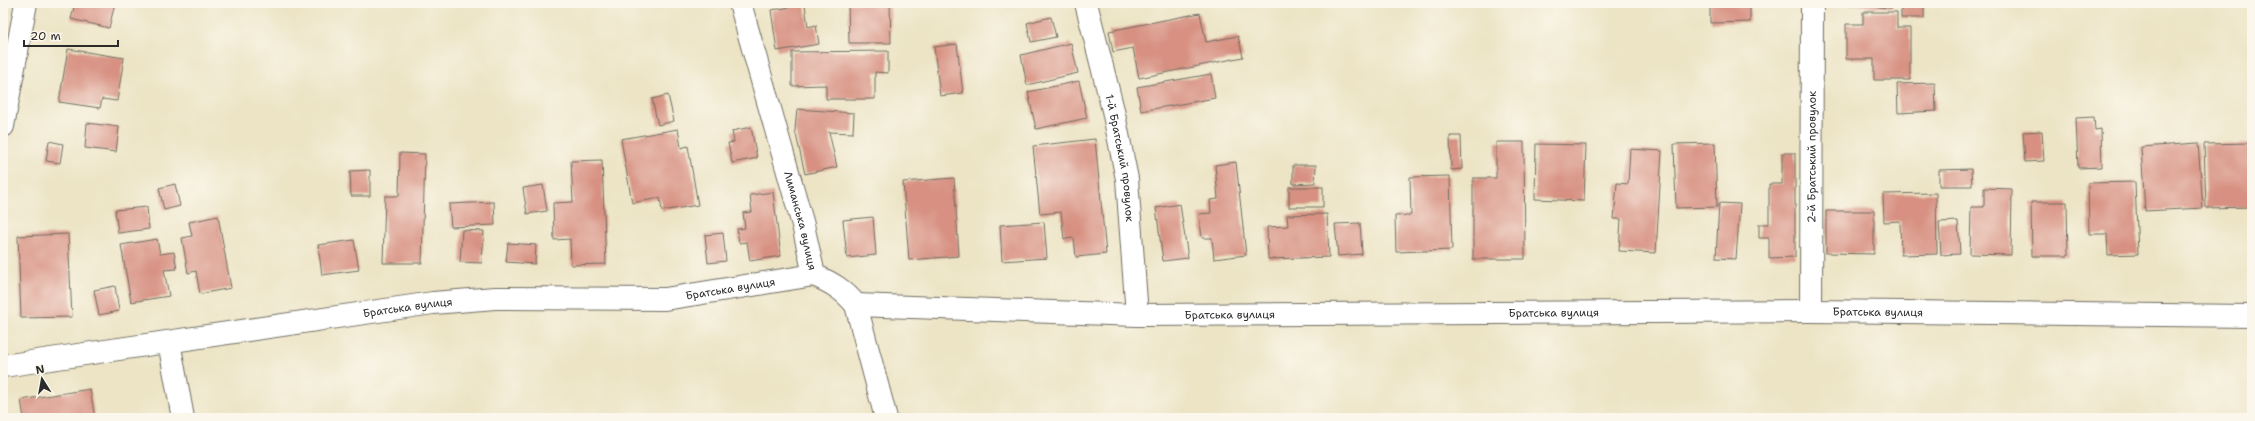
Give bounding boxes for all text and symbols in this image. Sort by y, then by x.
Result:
scale bar [24,22,118,48]
text: 20 m [30,28,61,44]
street label: 2-й Братський провулок [1804,91,1819,223]
street label: 1-й Братський провулок [1102,93,1138,223]
street label: Лиманська вулиця [781,169,820,272]
street label: Братська вулиця [685,274,776,303]
street label: Братська вулиця [362,294,453,321]
street label: Братська вулиця [1832,304,1923,320]
street label: Братська вулиця [1509,305,1599,320]
street label: Братська вулиця [1185,307,1275,322]
north arrow [22,359,62,399]
text: N [34,361,46,378]

